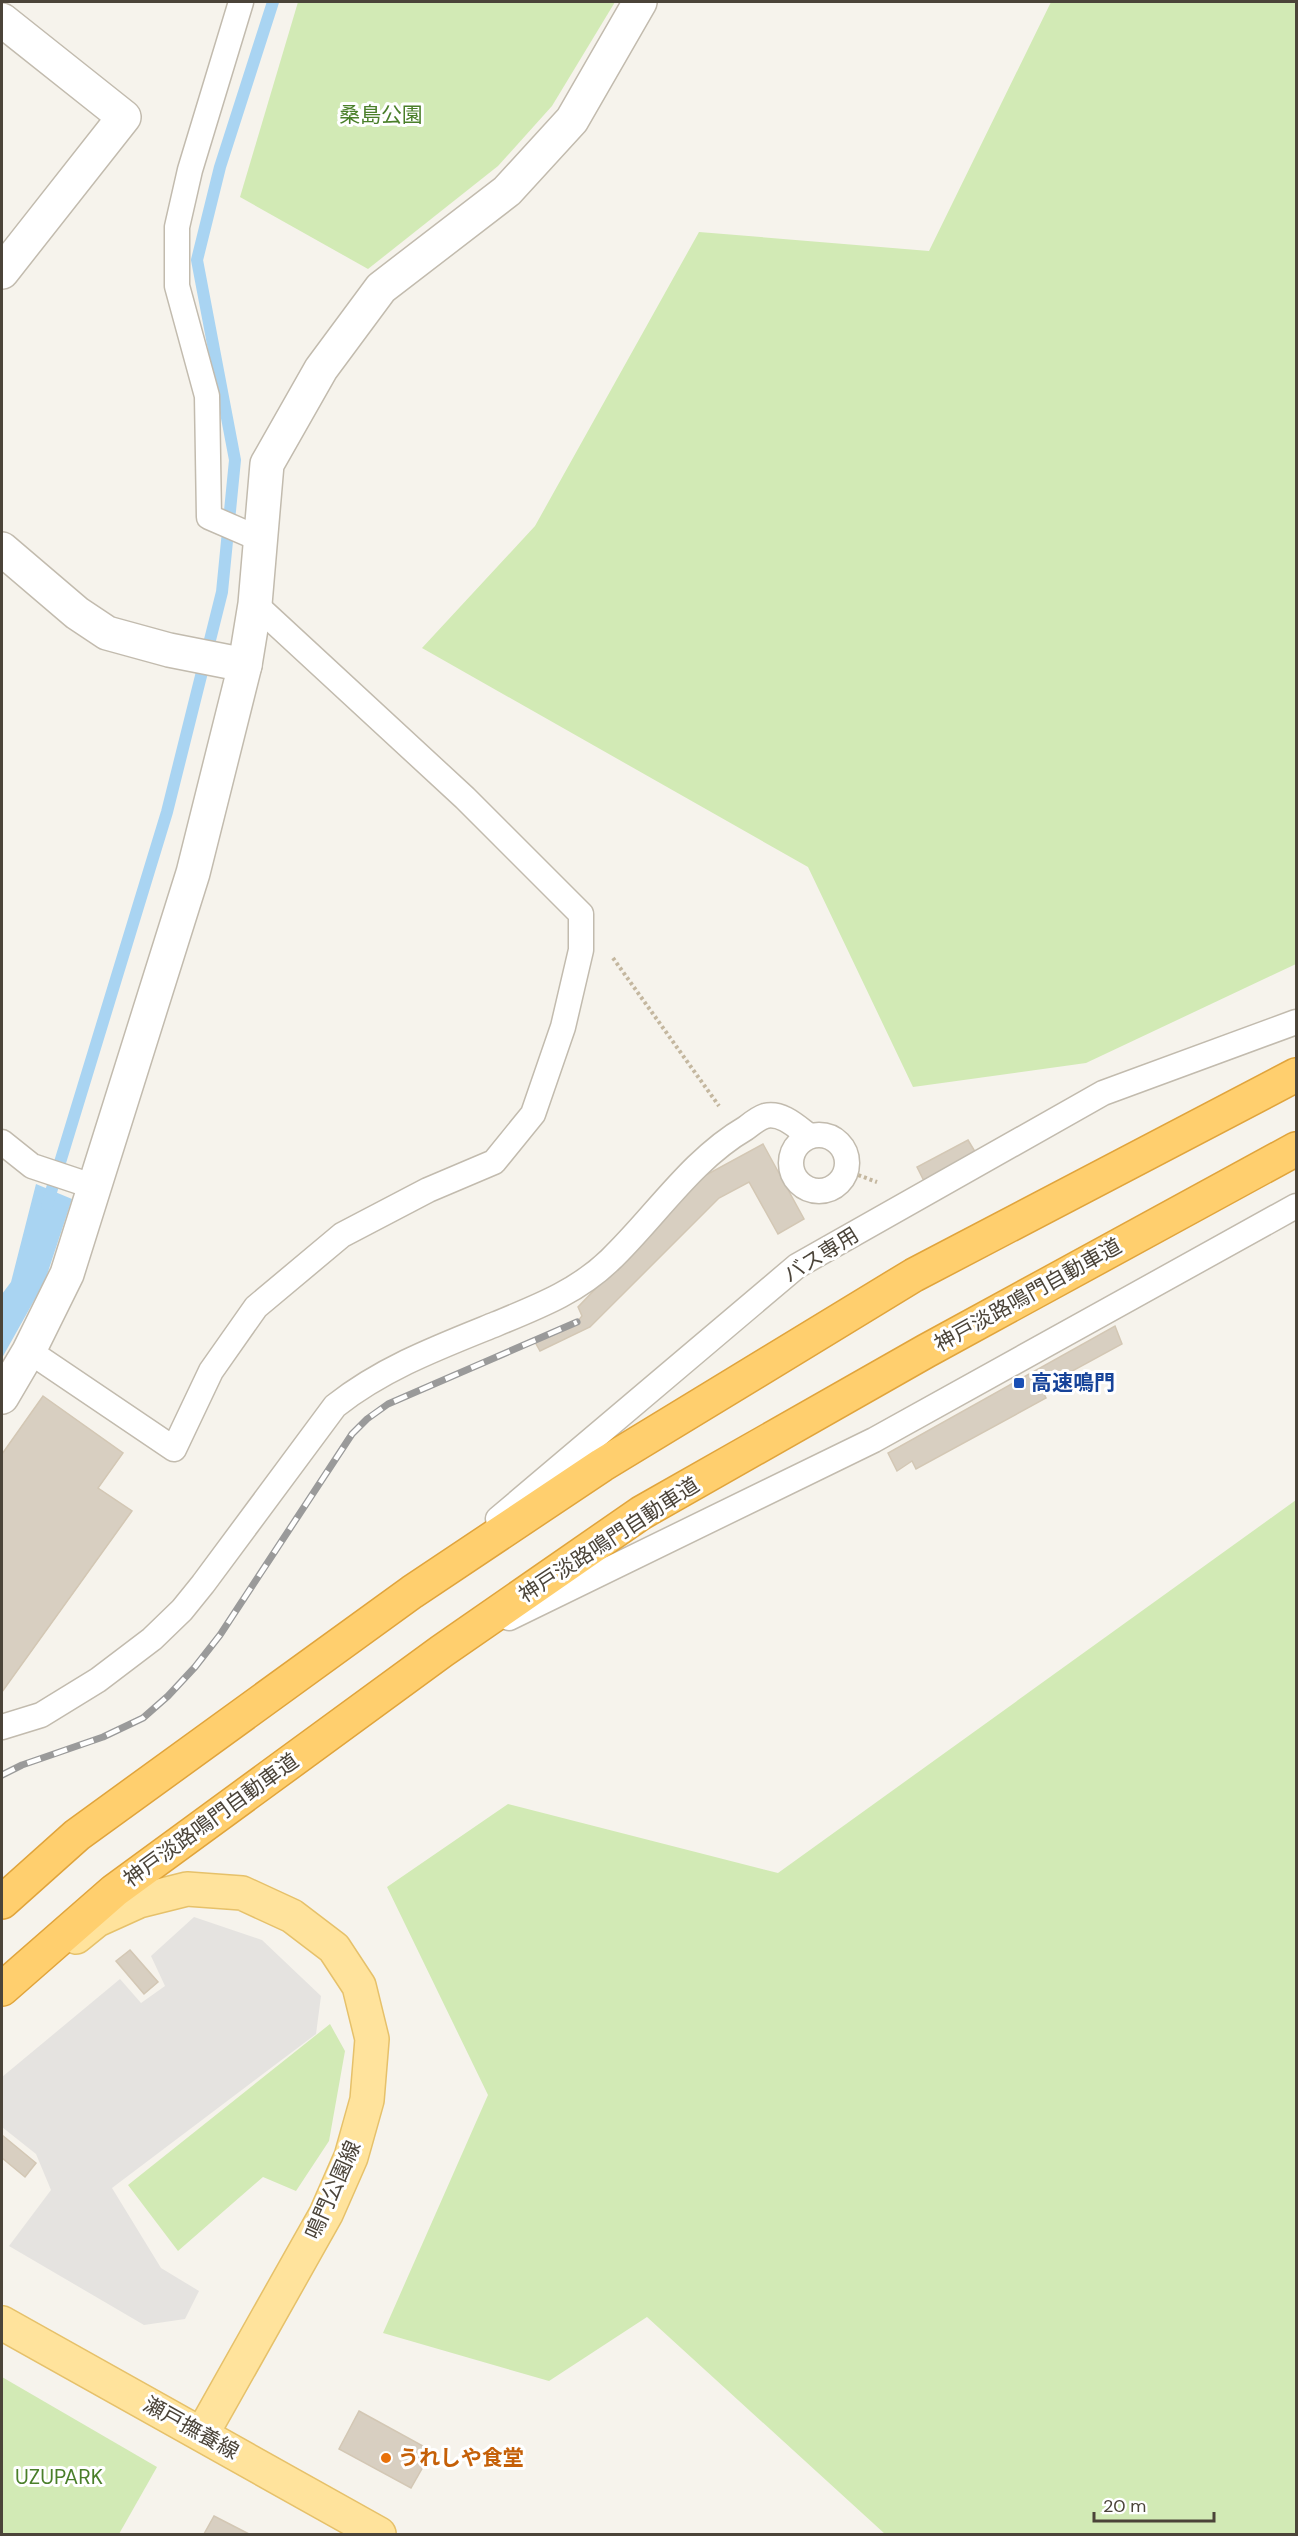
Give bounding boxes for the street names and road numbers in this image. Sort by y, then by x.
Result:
street label: バス専用 [778,1221,864,1289]
street label: 神戸淡路鳴門自動車道 [929,1232,1127,1358]
street label: 神戸淡路鳴門自動車道 [513,1471,705,1609]
street label: 神戸淡路鳴門自動車道 [118,1747,304,1893]
street label: 鳴門公園線 [299,2136,367,2244]
street label: 瀬戸撫養線 [138,2390,244,2466]

